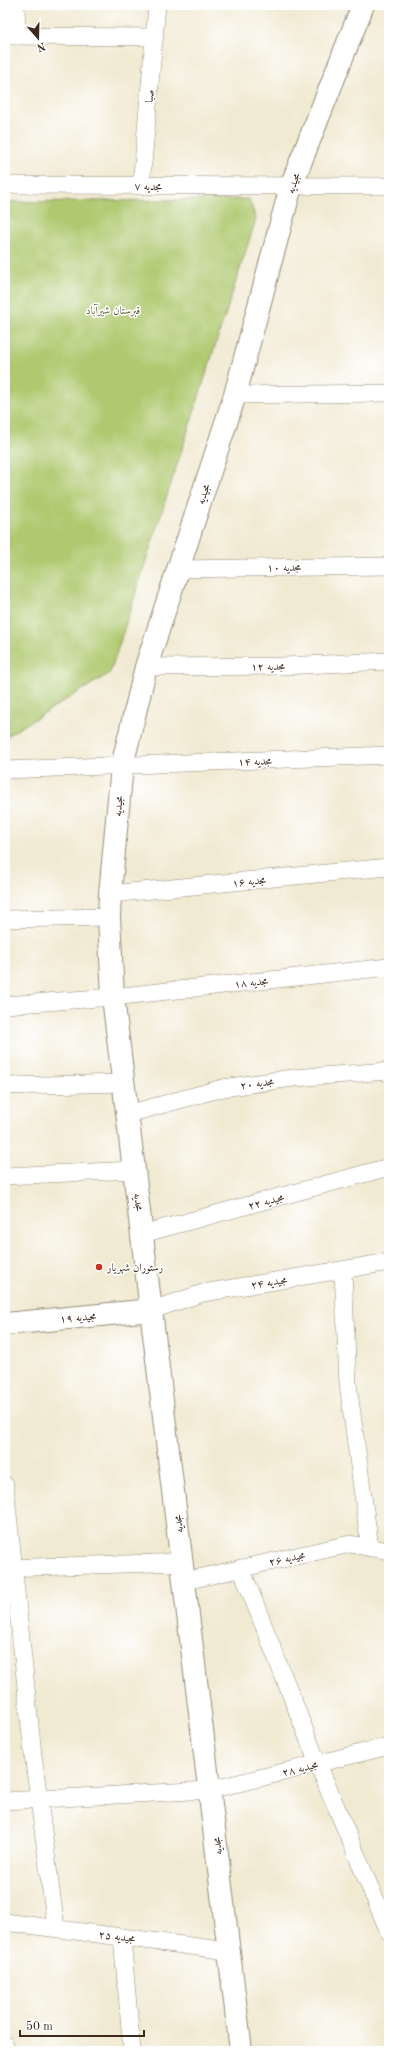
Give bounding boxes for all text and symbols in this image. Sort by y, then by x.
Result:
north arrow [18,18,58,58]
text: N [35,39,47,53]
street label: صبا [144,89,157,103]
street label: مجیدیه [286,172,303,195]
street label: مجدیه ۷ [134,182,162,193]
park label: قبرستان شیرآباد [86,303,140,317]
street label: مجیدیه [196,483,213,506]
street label: مجدیه ۱۰ [267,563,301,574]
street label: مجدیه ۱۲ [251,662,285,673]
street label: مجدیه ۱۴ [238,756,273,769]
street label: مجیدیه [113,795,126,817]
street label: مجدیه ۱۶ [232,875,267,890]
street label: مجدیه ۱۸ [234,976,269,991]
street label: مجدیه ۲۰ [240,1077,275,1092]
street label: مجیدیه ۲۲ [247,1192,286,1213]
street label: مجدیه [131,1193,144,1212]
marker: رستوران شهریار [94,1262,104,1272]
place label: رستوران شهریار [106,1263,163,1275]
street label: مجیدیه ۲۴ [250,1275,289,1292]
street label: مجیدیه ۱۹ [59,1311,97,1326]
street label: مجدیه [173,1514,186,1533]
street label: مجیدیه ۲۶ [268,1550,307,1569]
street label: مجیدیه ۲۸ [281,1760,320,1779]
street label: مجدیه [212,1836,225,1855]
street label: مجیدیه ۲۵ [98,1930,136,1945]
scale bar [20,2012,144,2038]
text: 50 m [26,2020,53,2033]

